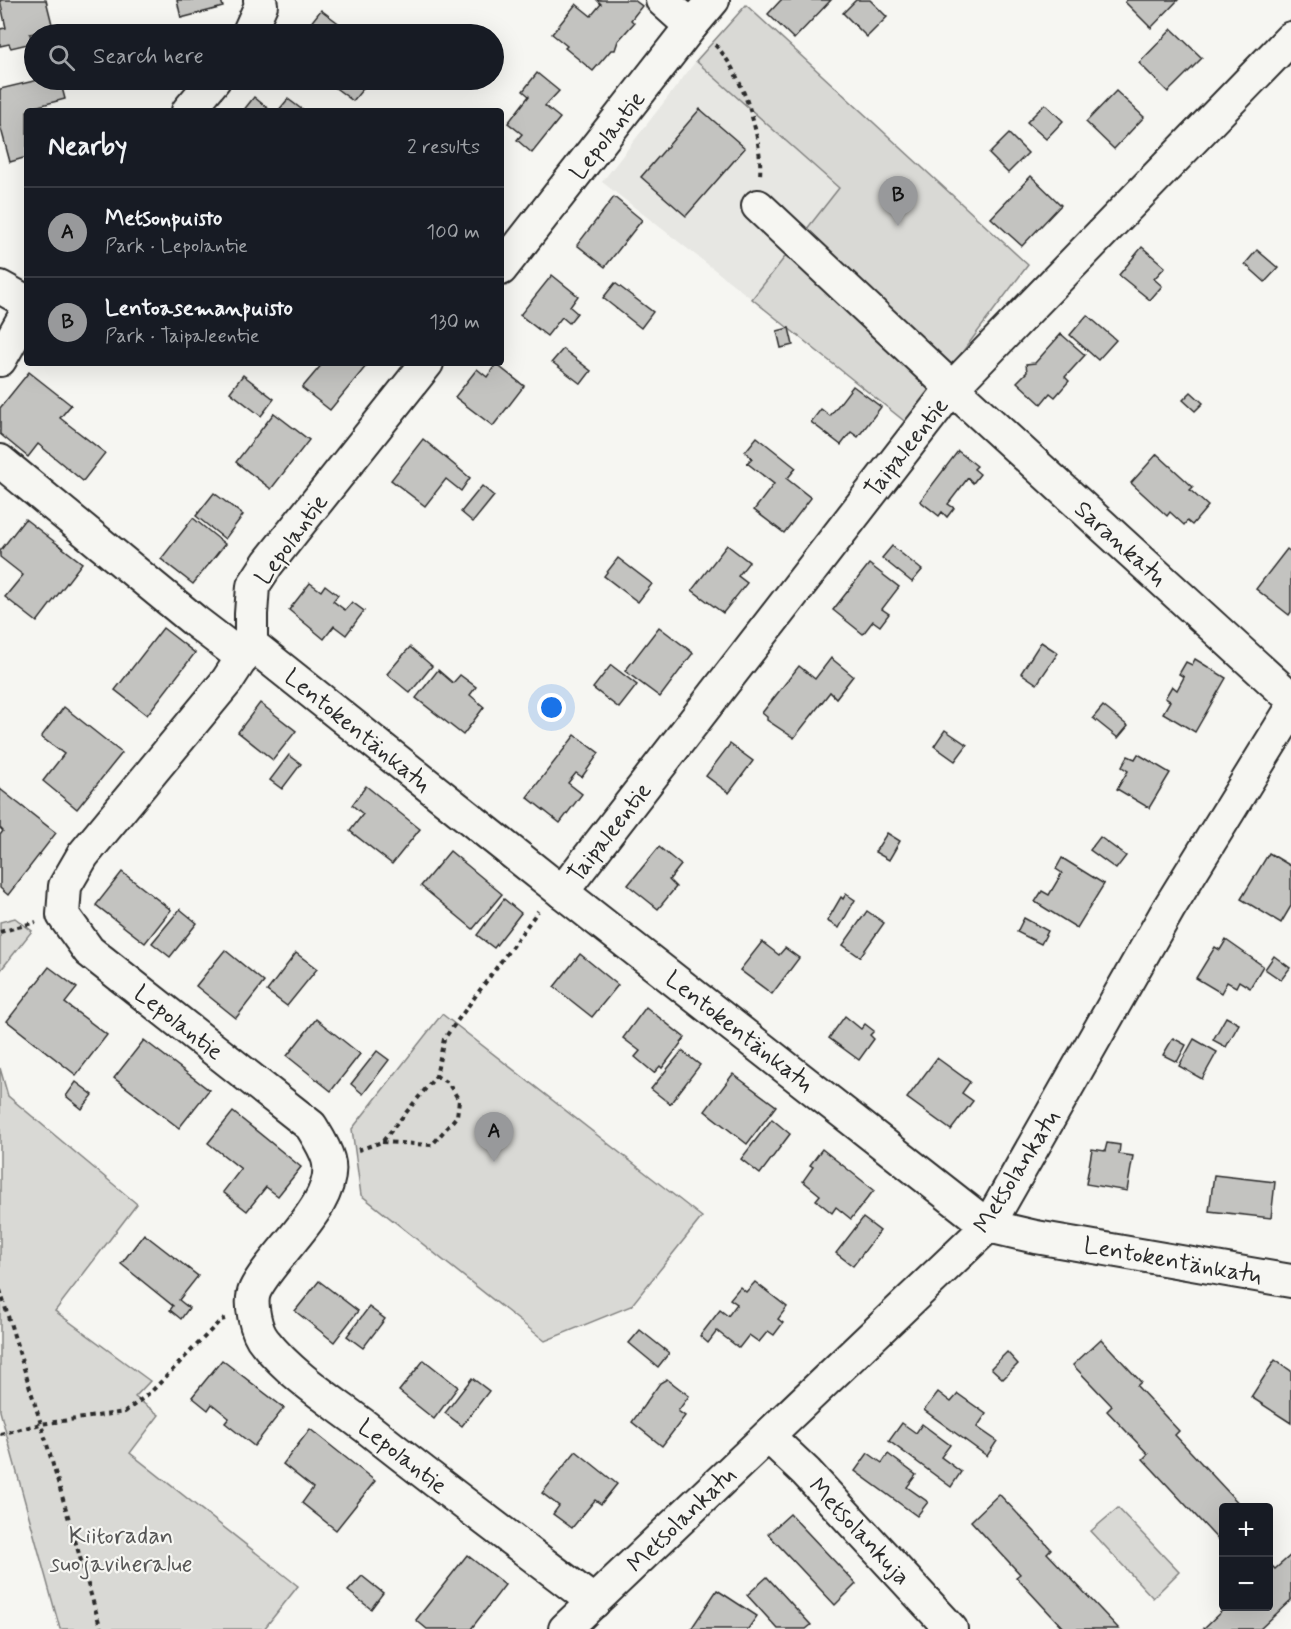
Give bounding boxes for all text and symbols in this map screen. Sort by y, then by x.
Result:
search box [24,24,504,90]
icon: search [45,41,78,74]
text: Search here [93,43,204,71]
street label: Lepolantie [564,85,653,187]
text: Nearby [48,130,127,164]
text: 2 results [407,134,480,161]
pin: B [878,176,918,226]
text: Metsonpuisto [105,205,222,233]
text: A [61,219,74,246]
text: 100 m [426,219,480,246]
text: Park · Lepolantie [105,233,248,260]
text: Lentoasemanpuisto [105,295,293,323]
text: B [61,309,74,336]
text: 130 m [429,309,480,336]
text: Park · Taipaleentie [105,323,260,350]
street label: Taipaleentie [858,391,956,504]
street label: Lepolantie [249,488,336,592]
street label: Sarankatu [1067,494,1173,594]
street label: Lentokentänkatu [277,662,437,800]
your location [537,693,566,722]
street label: Taipaleentie [561,776,659,889]
street label: Lentokentänkatu [659,964,820,1100]
street label: Lepolantie [127,979,229,1068]
street label: Metsolankatu [967,1104,1068,1239]
pin: A [474,1112,514,1162]
street label: Lentokentänkatu [1081,1231,1264,1292]
street label: Lepolantie [351,1413,453,1502]
street label: Metsolankatu [621,1460,743,1580]
street label: Metsolankuja [801,1472,917,1592]
map controls [1219,1503,1273,1611]
button: + [1219,1503,1273,1557]
park label: Kiitoradan suojaviheralue [49,1521,193,1580]
button: − [1219,1557,1273,1611]

